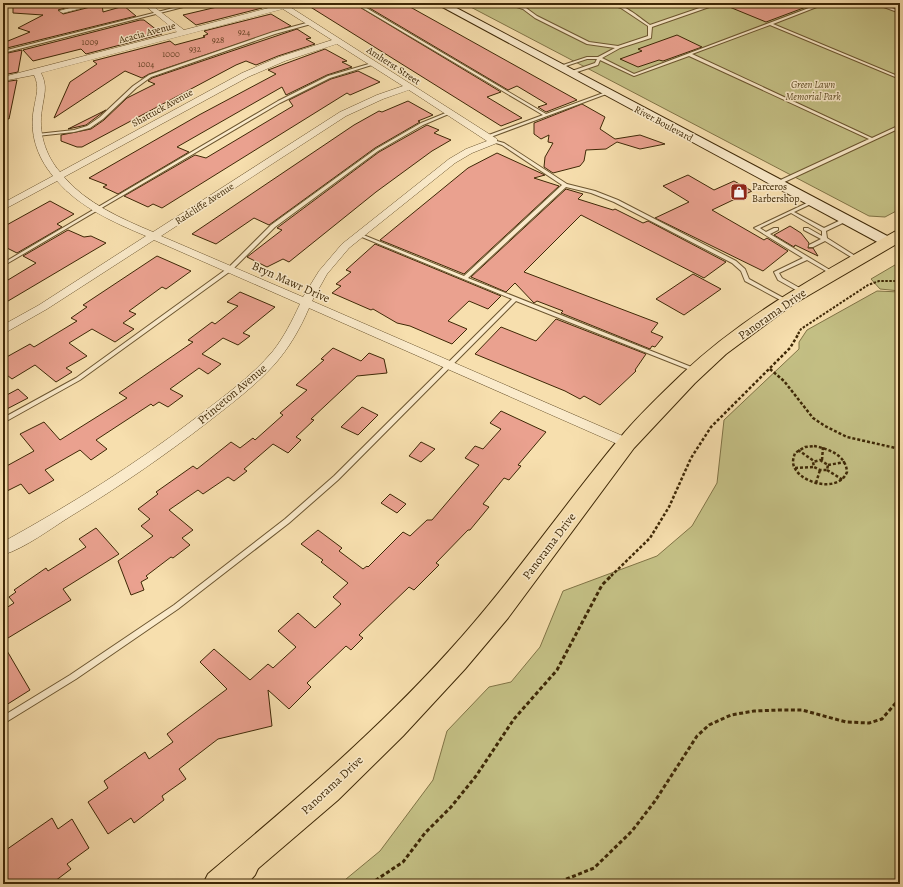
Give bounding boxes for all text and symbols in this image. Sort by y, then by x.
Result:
street label: Acacia Avenue [116,19,177,47]
house number: 924 [238,26,250,38]
house number: 928 [212,34,224,46]
house number: 1009 [82,36,98,48]
house number: 932 [189,43,202,55]
street label: Amherst Street [364,43,424,88]
house number: 1000 [162,48,180,60]
house number: 1004 [138,58,154,70]
park label: Green Lawn Memorial Park [785,78,841,103]
street label: Shattuck Avenue [129,85,196,130]
street label: River Boulevard [632,103,696,145]
street label: Radcliffe Avenue [172,179,237,227]
place label: Parceros Barbershop [752,180,799,206]
shop icon: Parceros Barbershop [729,182,749,202]
street label: Bryn Mawr Drive [249,258,333,306]
street label: Panorama Drive [735,285,809,343]
street label: Princeton Avenue [194,360,270,428]
street label: Panorama Drive [519,509,579,583]
street label: Panorama Drive [297,752,367,818]

